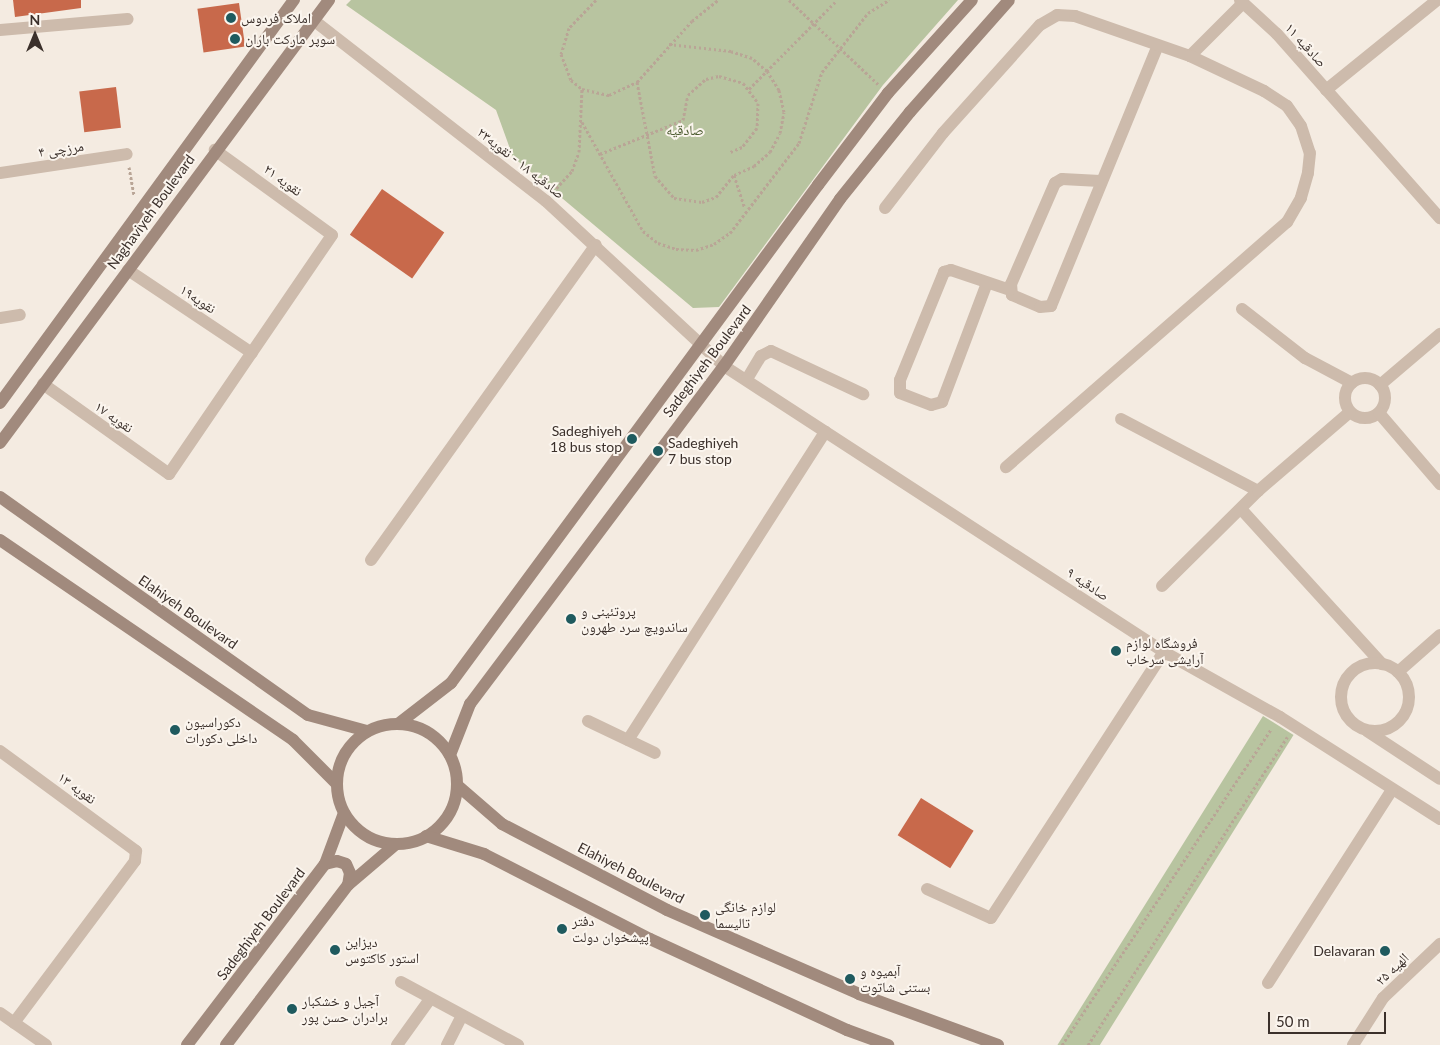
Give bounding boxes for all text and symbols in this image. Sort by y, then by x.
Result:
north arrow [10,10,60,60]
place label: املاک فردوس [241,10,311,26]
text: N [30,11,40,28]
marker: املاک فردوس [225,12,237,24]
street label: صادقیه ۱۱ [1282,19,1330,71]
place label: سوپر مارکت باران [245,31,335,47]
marker: سوپر مارکت باران [229,33,241,45]
park label: صادقیه [666,122,704,138]
street label: صادقیه ۱۸ - نقویه۲۳ [474,124,568,202]
street label: مرزچی ۴ [37,137,85,161]
street label: Naghaviyeh Boulevard [104,151,198,273]
street label: نقویه ۲۱ [261,161,305,199]
street label: نقویه۱۹ [177,281,219,317]
street label: Sadeghiyeh Boulevard [659,302,755,420]
street label: نقویه ۱۷ [92,398,136,436]
place label: Sadeghiyeh 18 bus stop [550,423,622,456]
marker: Sadeghiyeh 18 bus stop [626,433,638,445]
place label: Sadeghiyeh 7 bus stop [668,435,738,468]
marker: Sadeghiyeh 7 bus stop [652,445,664,457]
street label: صادقیه ۹ [1064,564,1112,604]
street label: Elahiyeh Boulevard [135,572,241,652]
place label: پروتئینی و ساندویچ سرد طهرون [581,603,688,636]
marker: پروتئینی و ساندویچ سرد طهرون [565,613,577,625]
place label: فروشگاه لوازم آرایشی سرخاب [1126,635,1203,668]
marker: فروشگاه لوازم آرایشی سرخاب [1110,645,1122,657]
place label: دکوراسیون داخلی دکورات [185,714,257,746]
marker: دکوراسیون داخلی دکورات [169,724,181,736]
street label: نقویه ۱۳ [55,769,99,807]
street label: Elahiyeh Boulevard [575,839,687,907]
street label: Sadeghiyeh Boulevard [213,865,309,983]
place label: لوازم خانگی تالیسما [715,899,776,932]
marker: لوازم خانگی تالیسما [699,909,711,921]
place label: دفتر پیشخوان دولت [572,913,649,946]
marker: دفتر پیشخوان دولت [556,923,568,935]
place label: دیزاین استور کاکتوس [345,934,419,966]
place label: Delavaran [1313,943,1375,959]
marker: دیزاین استور کاکتوس [329,944,341,956]
marker: Delavaran [1379,945,1391,957]
street label: الهیه ۲۵ [1372,949,1412,989]
place label: آبمیوه و بستنی شاتوت [860,963,930,996]
marker: آبمیوه و بستنی شاتوت [844,973,856,985]
place label: آجیل و خشکبار برادران حسن پور [302,993,388,1026]
scale bar [1270,1002,1388,1034]
marker: آجیل و خشکبار برادران حسن پور [286,1003,298,1015]
text: 50 m [1276,1012,1310,1030]

